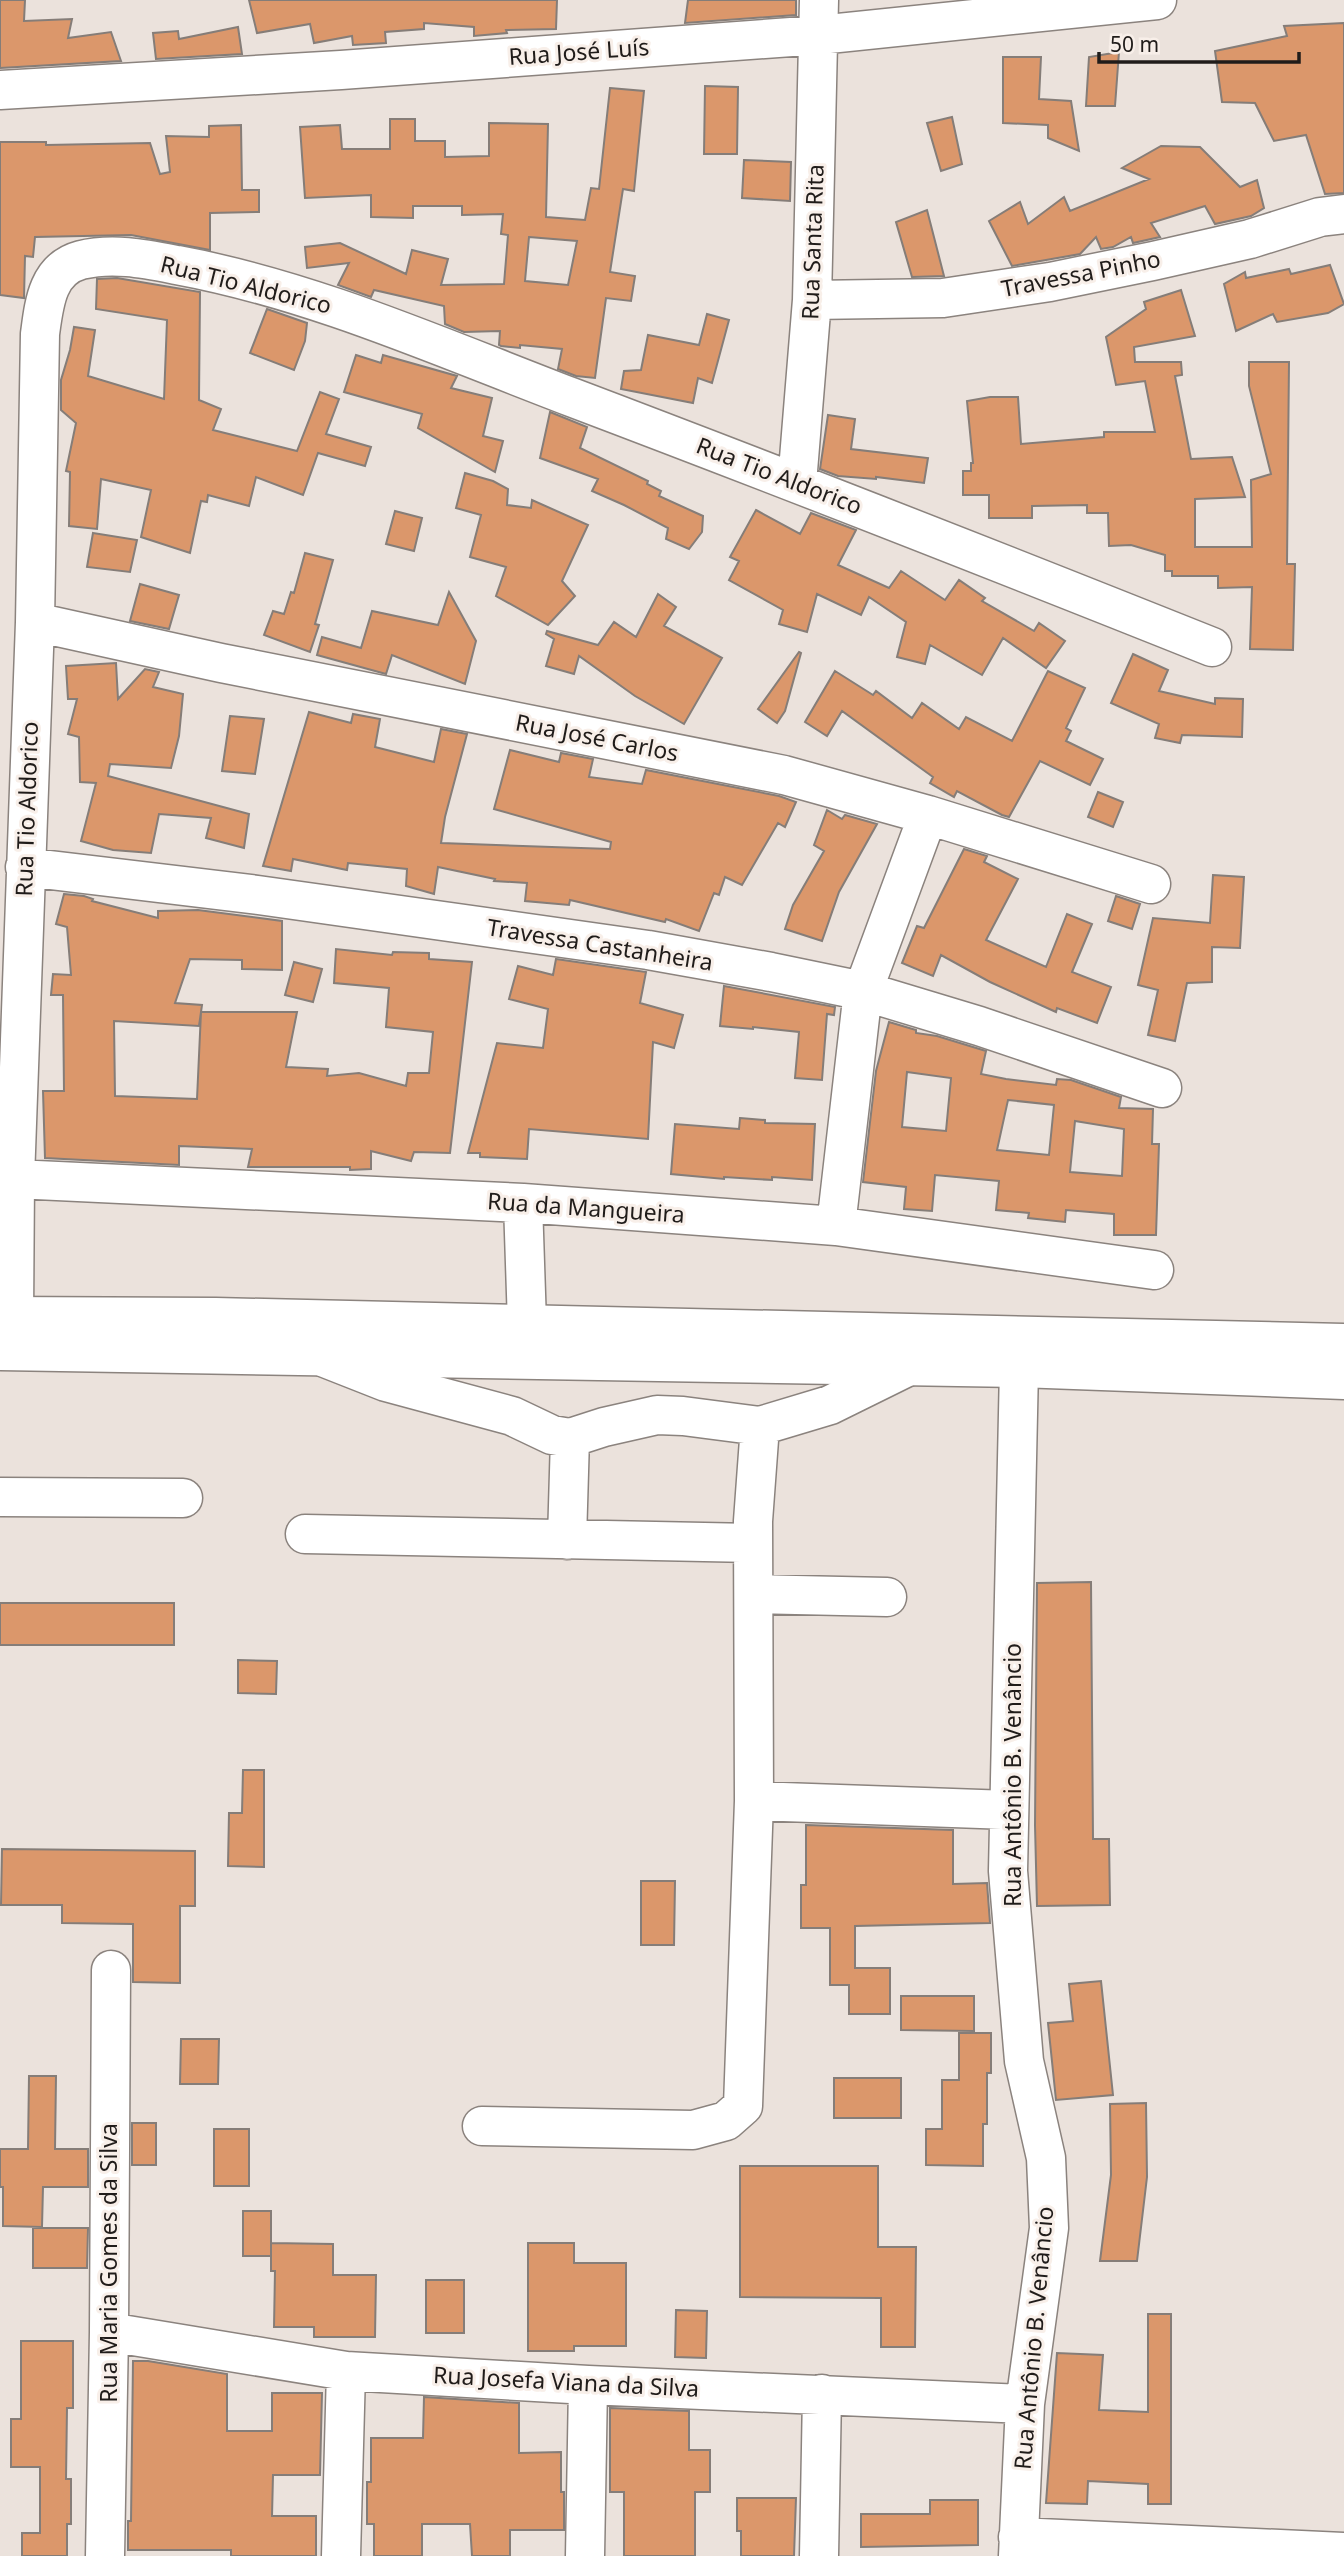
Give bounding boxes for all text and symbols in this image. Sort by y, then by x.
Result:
scale bar [1099,21,1298,65]
street label: Rua José Luís [508,30,650,72]
text: 50 m [1110,30,1159,58]
street label: Rua Santa Rita [793,164,831,320]
street label: Travessa Pinho [999,242,1163,304]
street label: Rua Tio Aldorico [157,247,335,321]
street label: Rua Tio Aldorico [692,429,867,521]
street label: Rua José Carlos [513,706,681,769]
street label: Rua Tio Aldorico [7,721,45,897]
street label: Travessa Castanheira [485,910,715,978]
street label: Rua da Mangueira [486,1184,686,1230]
street label: Rua Antônio B. Venâncio [996,1643,1028,1907]
street label: Rua Maria Gomes da Silva [92,2123,124,2403]
street label: Rua Antônio B. Venâncio [1006,2205,1060,2471]
street label: Rua Josefa Viana da Silva [432,2358,700,2404]

